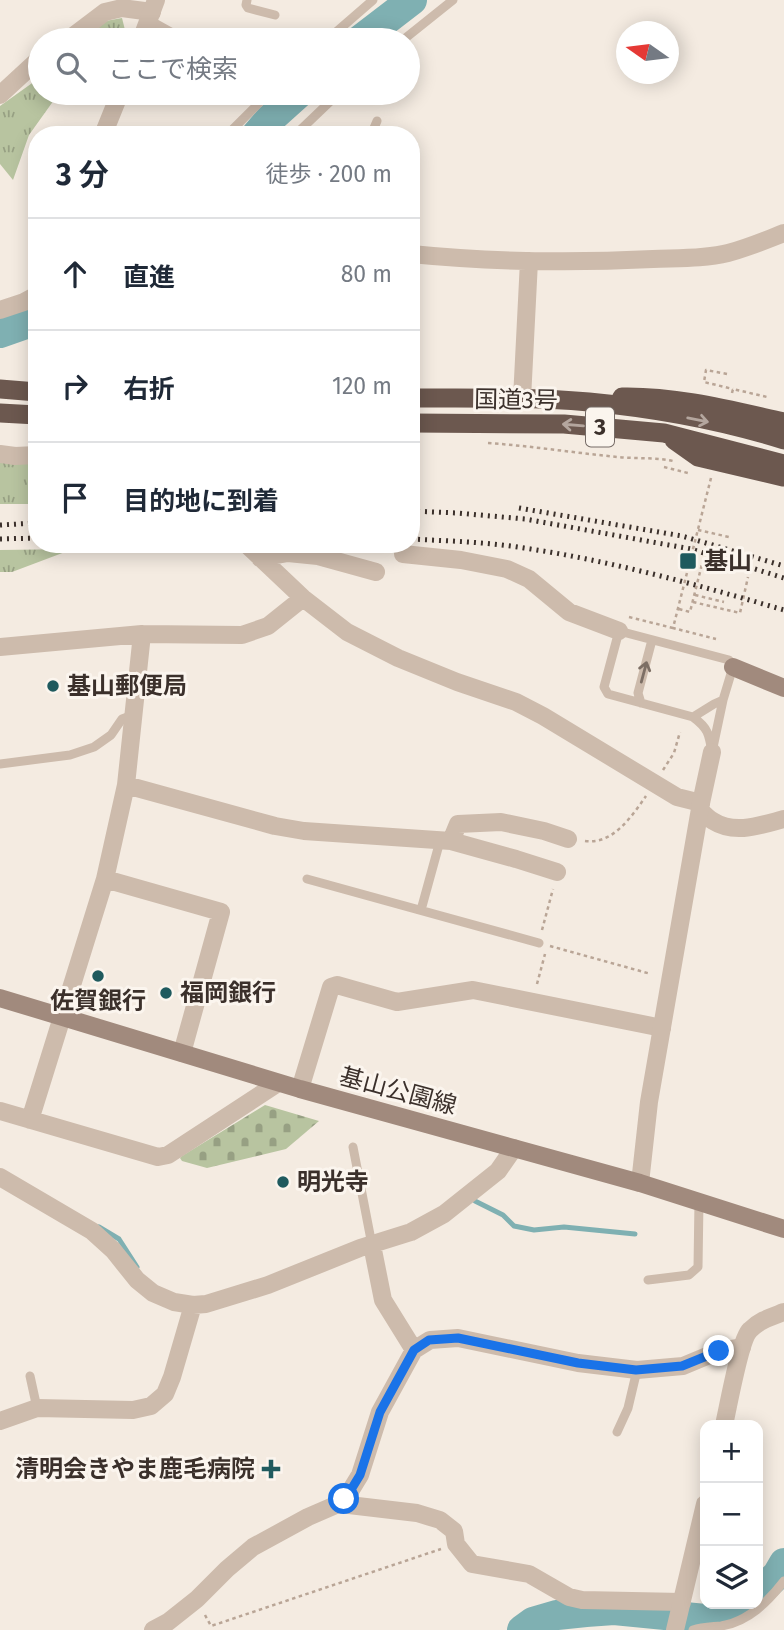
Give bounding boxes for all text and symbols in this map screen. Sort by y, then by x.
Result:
north arrow [616,21,679,84]
search box [28,28,420,105]
icon: search [52,48,90,86]
text: ここで検索 [108,54,238,85]
text: 3 分 [56,157,109,193]
text: 徒歩 · 200 m [265,160,392,188]
icon: ahead [56,255,94,293]
text: 80 m [341,260,392,288]
text: 直進 [123,262,175,293]
icon: right [56,367,94,405]
text: 120 m [332,372,392,400]
text: 右折 [123,374,175,405]
street label: 国道3号 [474,385,558,415]
road number: 3 [586,408,614,446]
one-way arrow [687,413,709,427]
one-way arrow [562,418,585,431]
icon: arrive [56,479,94,517]
text: 目的地に到着 [123,486,279,517]
place label: 基山 [704,547,752,575]
marker: 基山 [678,551,698,571]
one-way arrow [638,661,651,683]
place label: 基山郵便局 [67,672,187,700]
marker: 基山郵便局 [45,678,61,694]
marker: 佐賀銀行 [90,968,106,984]
place label: 福岡銀行 [180,979,276,1007]
marker: 福岡銀行 [158,985,174,1001]
place label: 佐賀銀行 [50,987,146,1015]
street label: 基山公園線 [336,1062,460,1120]
place label: 明光寺 [297,1168,369,1196]
marker: 明光寺 [275,1174,291,1190]
route end [703,1335,734,1366]
map controls [700,1420,763,1609]
button: + [700,1420,763,1483]
place label: 清明会きやま鹿毛病院 [15,1455,255,1483]
marker: 清明会きやま鹿毛病院 [261,1459,281,1479]
route start [328,1483,359,1514]
button: − [700,1483,763,1546]
button: layers [700,1546,763,1609]

